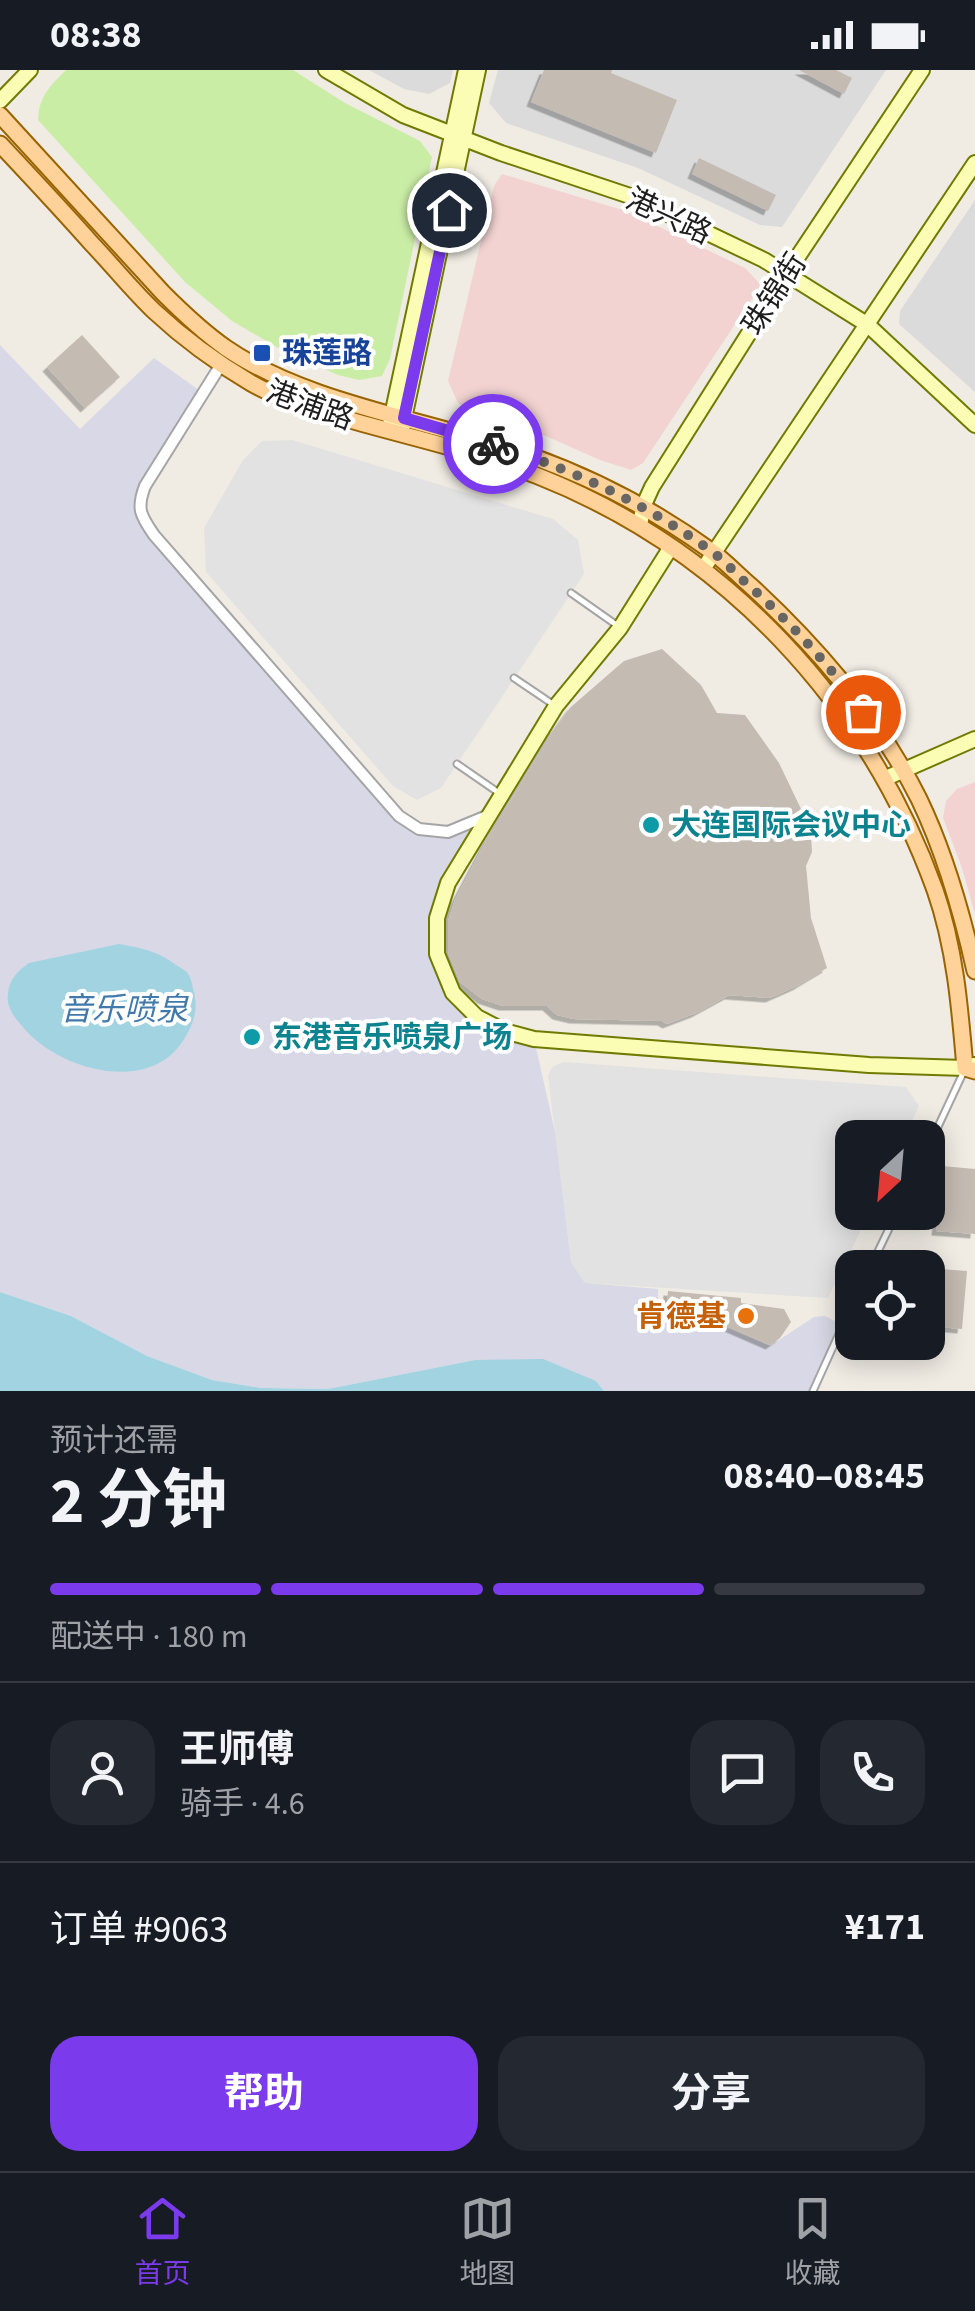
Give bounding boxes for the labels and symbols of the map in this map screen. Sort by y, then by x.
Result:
pin [407,168,492,253]
street label: 港兴路 [619,178,719,255]
street label: 珠锦街 [732,245,817,344]
place label: 珠莲路 [282,332,372,375]
marker: 珠莲路 [251,342,273,364]
street label: 港浦路 [260,370,359,441]
courier [443,394,543,494]
pin [821,670,906,755]
place label: 大连国际会议中心 [671,804,911,847]
marker: 大连国际会议中心 [640,814,662,836]
water label: 音乐喷泉 [60,987,189,1033]
place label: 东港音乐喷泉广场 [272,1016,512,1059]
marker: 东港音乐喷泉广场 [241,1026,263,1048]
north arrow [835,1120,945,1230]
place label: 肯德基 [636,1295,726,1338]
marker: 肯德基 [735,1305,757,1327]

